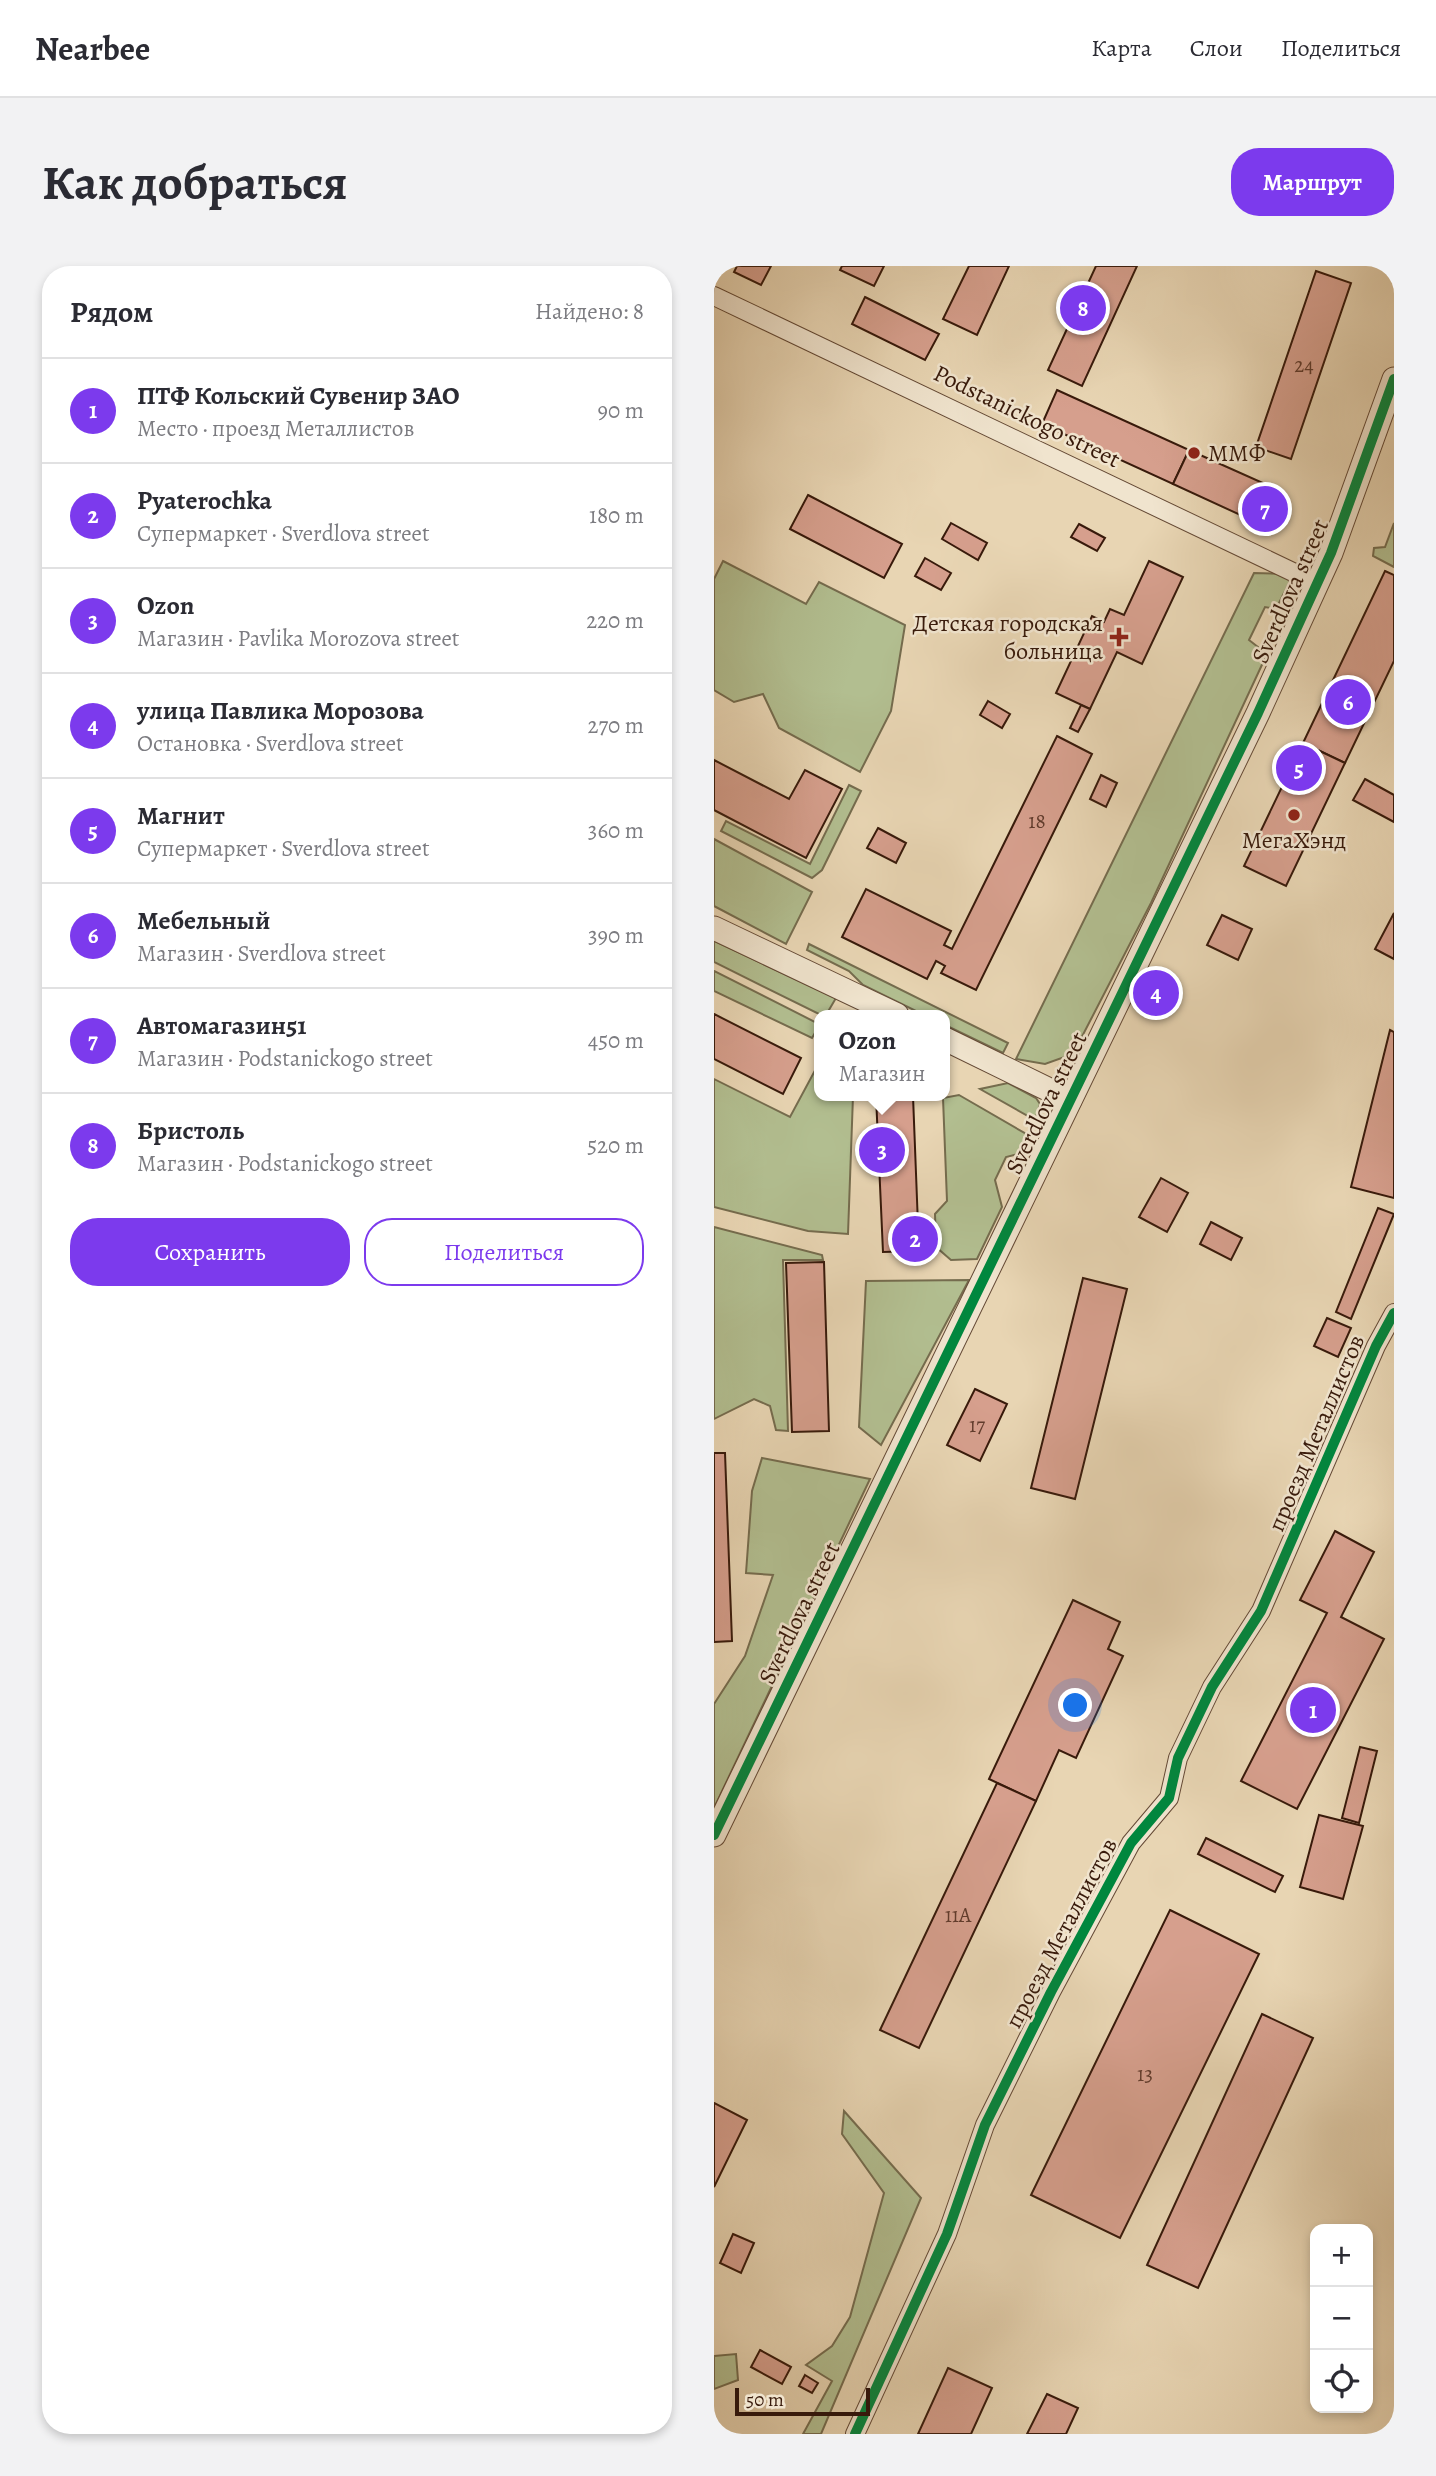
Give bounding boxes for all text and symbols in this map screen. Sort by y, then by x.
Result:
text: Nearbee [35,26,150,71]
text: Карта [1091,32,1152,64]
text: Слои [1190,32,1243,64]
text: Поделиться [1281,32,1401,64]
button: Маршрут [1231,148,1394,216]
text: Как добраться [42,149,348,216]
pin: 8 [1060,282,1106,334]
text: Рядом [70,292,153,332]
text: Найдено: 8 [535,296,644,327]
house number: 24 [1294,351,1314,379]
street label: Podstanickogo street [928,357,1126,475]
text: ПТФ Кольский Сувенир ЗАО [137,378,460,413]
text: 1 [89,395,97,426]
text: 90 m [598,395,644,426]
text: Место · проезд Металлистов [137,413,414,444]
place label: ММФ [1208,437,1266,469]
marker: ММФ [1186,445,1202,461]
text: Pyaterochka [137,483,272,518]
pin: 7 [1242,483,1288,535]
text: 2 [87,500,99,531]
text: 180 m [589,500,644,531]
street label: Sverdlova street [1244,514,1336,668]
text: Супермаркет · Sverdlova street [137,518,429,549]
text: Ozon [137,588,195,623]
text: 3 [88,605,98,636]
text: 220 m [586,605,644,636]
place label: Детская городская больница [913,607,1103,667]
text: Магазин · Pavlika Morozova street [137,623,459,654]
marker: Детская городская больница [1109,627,1129,647]
pin: 6 [1325,676,1371,728]
text: улица Павлика Морозова [137,693,424,728]
text: 4 [88,710,98,741]
text: 270 m [587,710,644,741]
text: Остановка · Sverdlova street [137,728,404,759]
pin: 5 [1276,742,1322,794]
text: Магнит [137,798,225,833]
house number: 18 [1028,807,1046,835]
marker: МегаХэнд [1286,807,1302,823]
text: 5 [88,815,98,846]
text: 360 m [588,815,644,846]
place label: МегаХэнд [1242,824,1346,856]
text: Супермаркет · Sverdlova street [137,833,429,864]
text: Мебельный [137,903,270,938]
text: 6 [88,920,98,951]
text: 390 m [588,920,644,951]
text: Магазин · Sverdlova street [137,938,386,969]
pin: 4 [1133,967,1179,1019]
text: Автомагазин51 [137,1008,307,1043]
popup [814,1010,950,1101]
text: Ozon [839,1023,896,1058]
text: 7 [88,1025,98,1056]
text: 450 m [588,1025,644,1056]
street label: Sverdlova street [998,1026,1094,1180]
text: Магазин · Podstanickogo street [137,1043,433,1074]
text: Магазин [839,1058,925,1089]
text: Бристоль [137,1113,244,1148]
pin: 3 [859,1124,905,1176]
text: 8 [87,1130,99,1161]
text: 520 m [587,1130,644,1161]
text: Магазин · Podstanickogo street [137,1148,433,1179]
pin: 2 [892,1213,938,1265]
button: Сохранить [70,1218,350,1286]
button: Поделиться [364,1218,644,1286]
street label: проезд Металлистов [1260,1330,1372,1536]
house number: 17 [969,1411,985,1439]
street label: Sverdlova street [751,1536,847,1690]
pin: 1 [1290,1684,1336,1736]
your location [1058,1688,1092,1722]
street label: проезд Металлистов [997,1832,1125,2034]
house number: 11А [945,1901,972,1929]
house number: 13 [1137,2060,1153,2088]
map controls [1310,2224,1373,2413]
button: + [1310,2224,1373,2287]
button: − [1310,2287,1373,2350]
button: locate [1310,2350,1373,2413]
scale bar [735,2385,870,2417]
text: 50 m [746,2387,784,2413]

